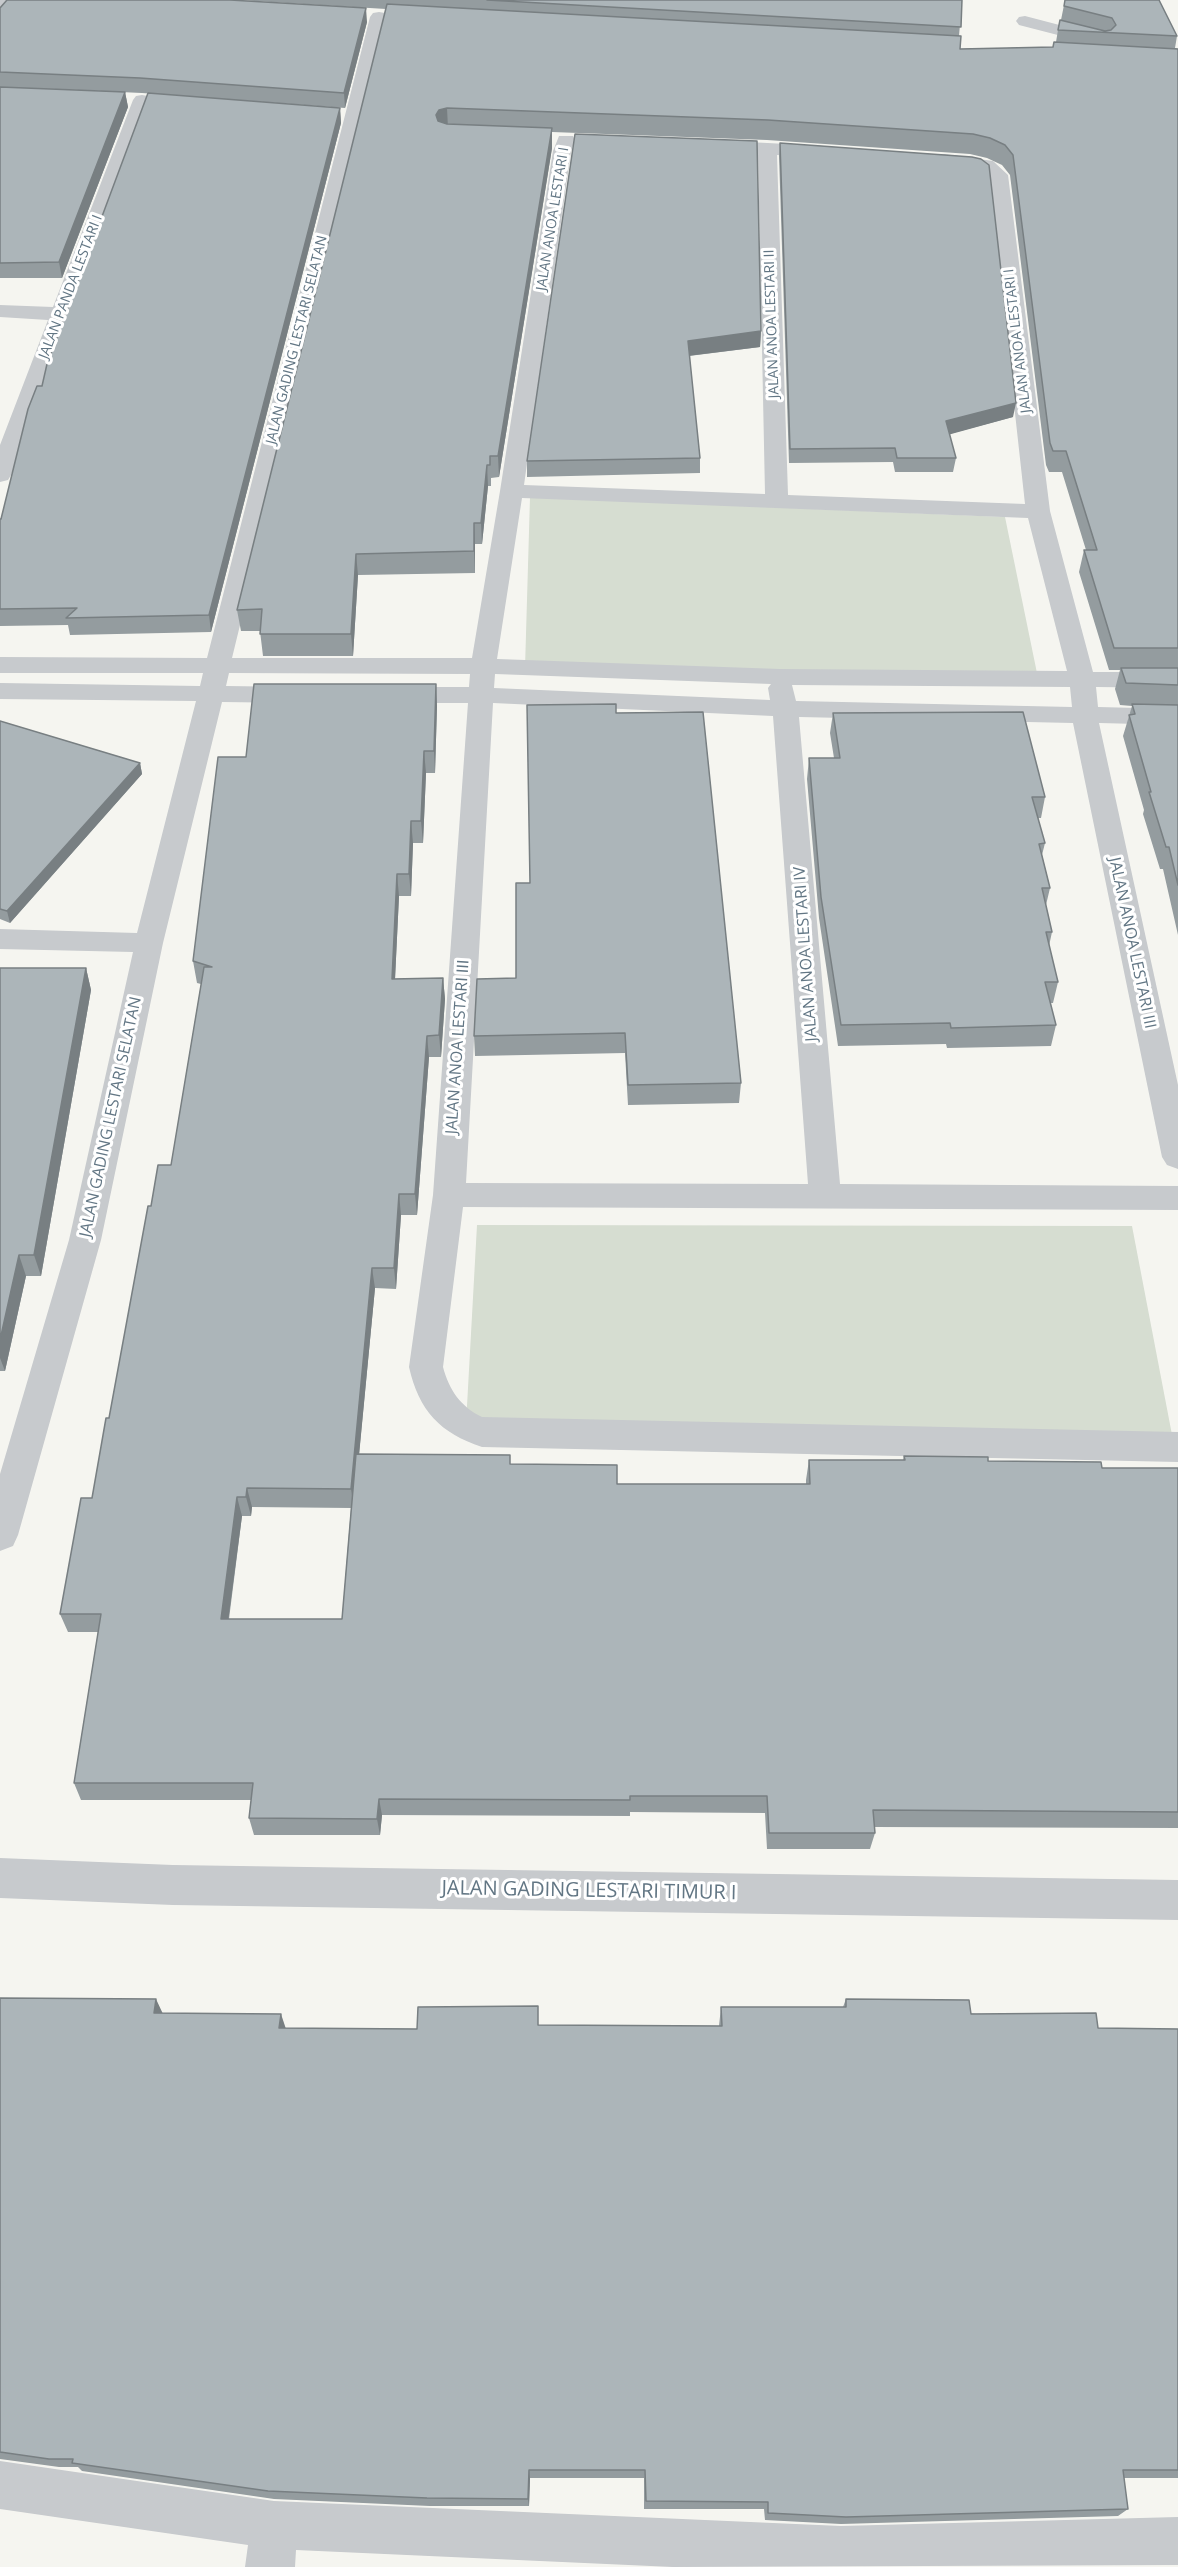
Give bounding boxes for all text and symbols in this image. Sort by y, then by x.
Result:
street label: JALAN ANOA LESTARI I [533,146,573,292]
street label: JALAN PANDA LESTARI I [36,213,106,361]
street label: JALAN GADING LESTARI SELATAN [263,234,331,446]
street label: JALAN ANOA LESTARI II [761,249,783,399]
street label: JALAN ANOA LESTARI I [1001,268,1035,414]
street label: JALAN ANOA LESTARI III [1104,856,1160,1030]
street label: JALAN ANOA LESTARI IV [790,866,822,1042]
street label: JALAN ANOA LESTARI III [442,959,474,1135]
street label: JALAN GADING LESTARI SELATAN [76,995,146,1239]
street label: JALAN GADING LESTARI TIMUR I [441,1876,737,1906]

